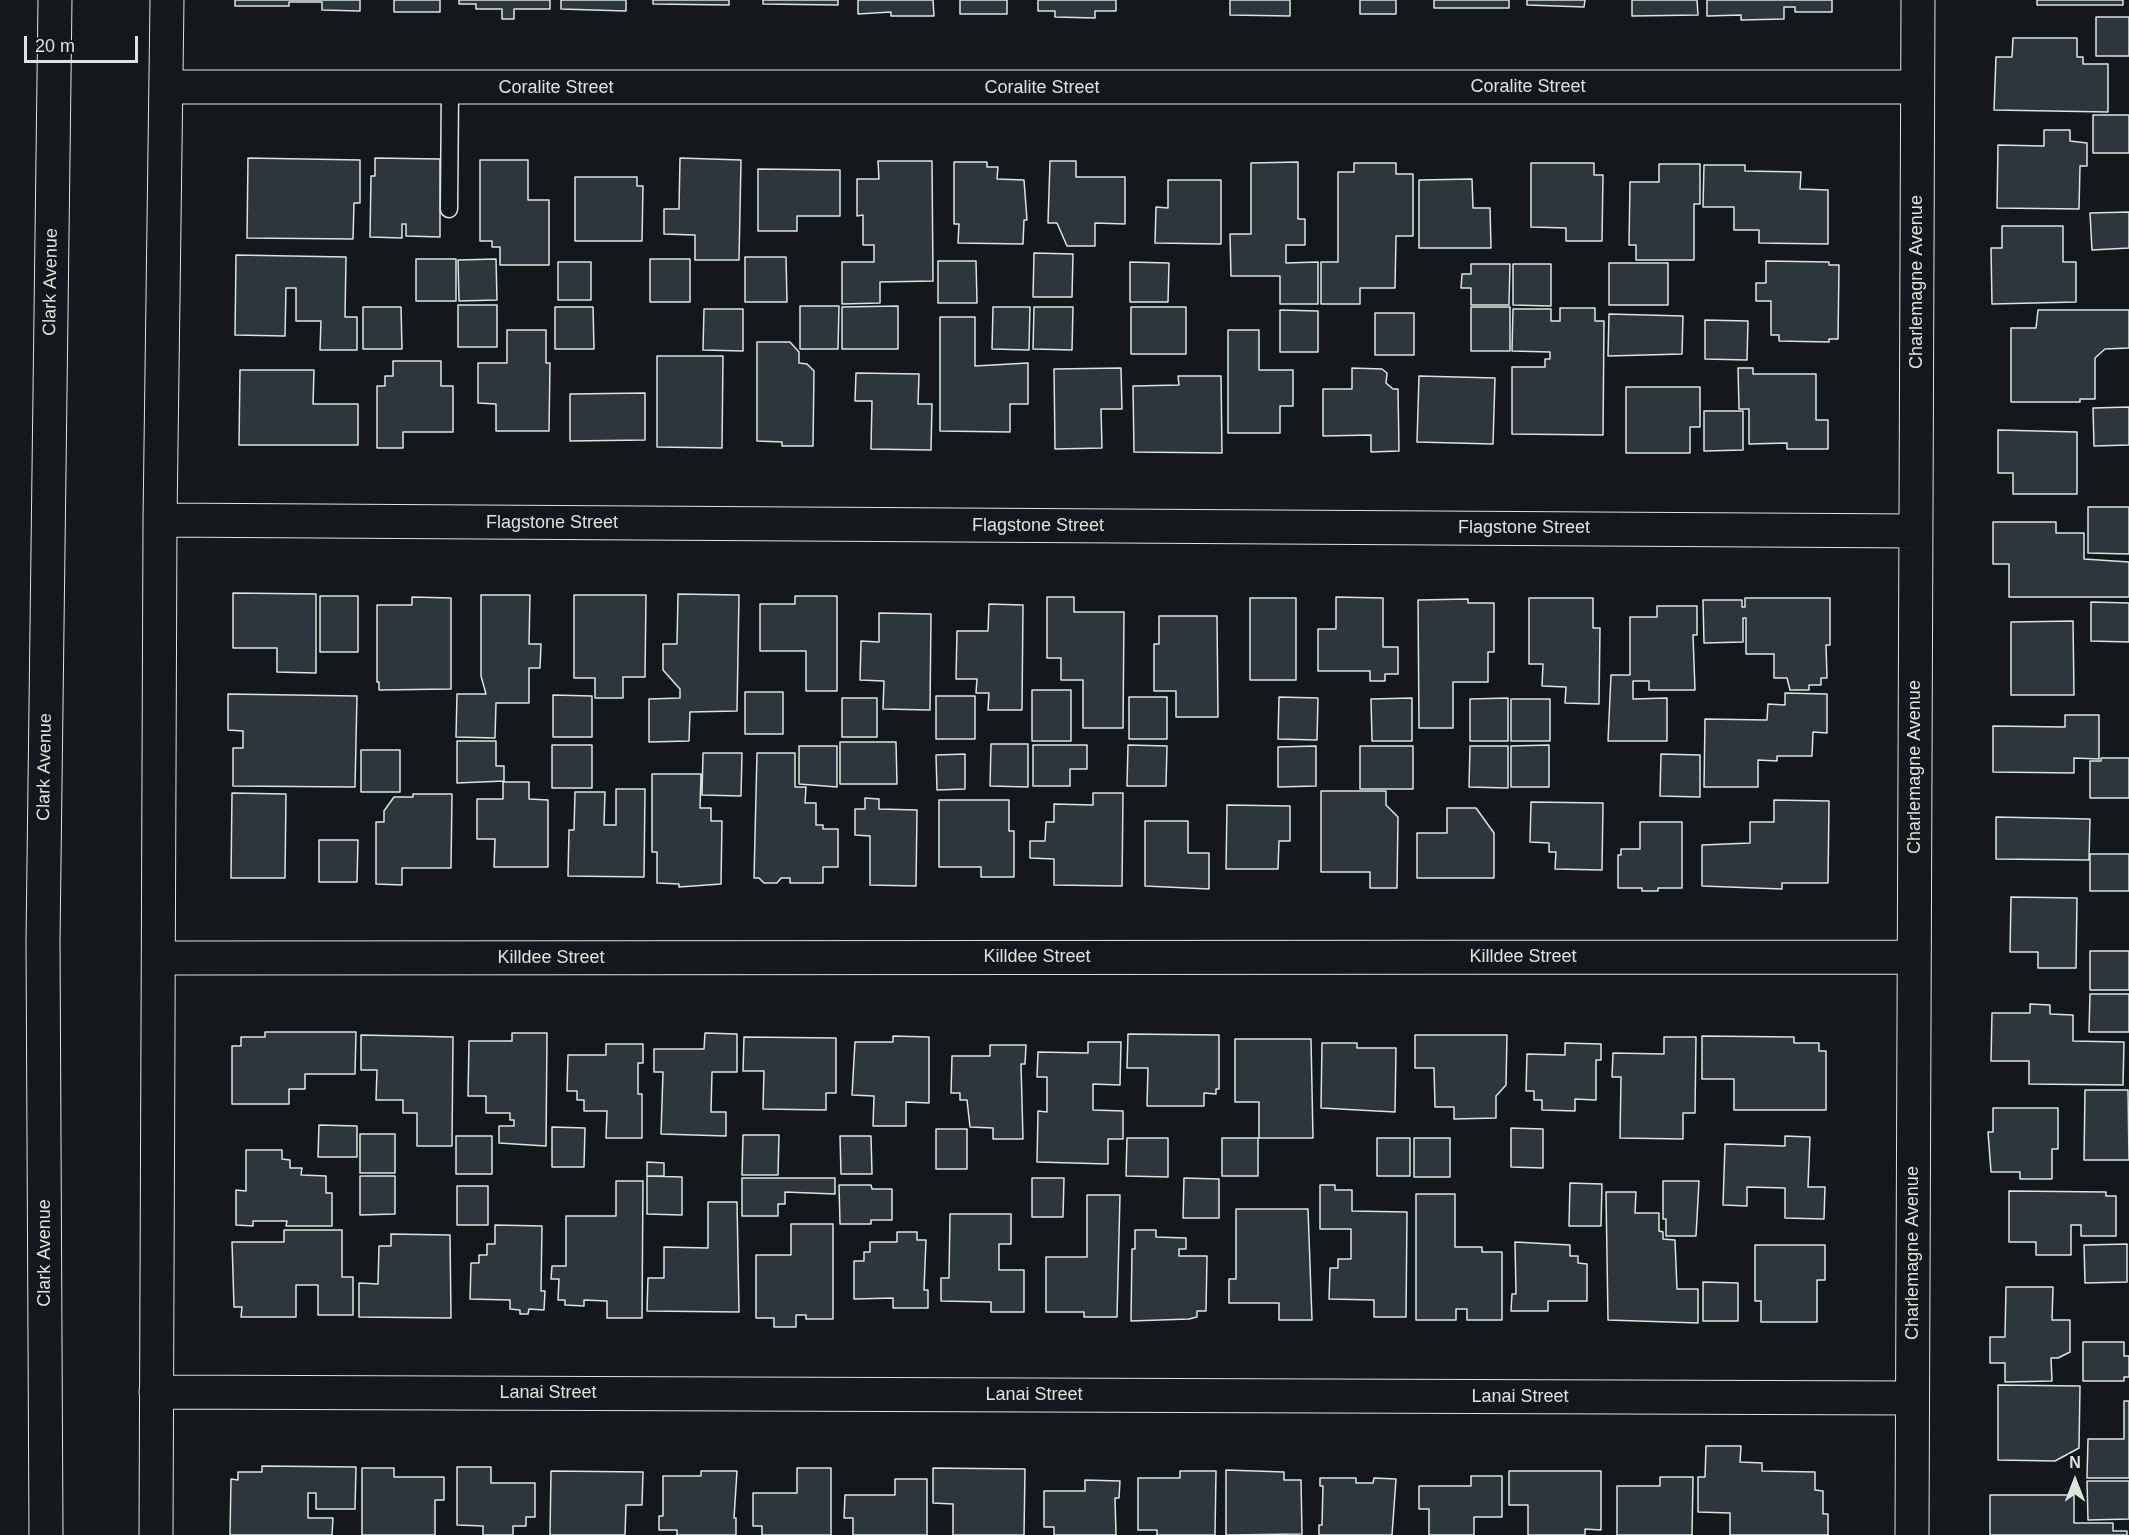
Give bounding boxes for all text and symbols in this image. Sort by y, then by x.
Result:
scale bar [27,24,141,62]
text: 20 m [35,36,75,56]
street label: Coralite Street [1470,76,1586,98]
street label: Coralite Street [498,77,614,99]
street label: Coralite Street [984,77,1100,99]
street label: Charlemagne Avenue [1906,195,1928,369]
street label: Clark Avenue [39,228,63,336]
street label: Flagstone Street [486,512,618,534]
street label: Flagstone Street [972,515,1104,537]
street label: Flagstone Street [1458,517,1590,539]
street label: Charlemagne Avenue [1904,680,1926,854]
street label: Clark Avenue [33,713,57,821]
street label: Killdee Street [983,946,1091,968]
street label: Killdee Street [1469,946,1577,968]
street label: Killdee Street [497,947,605,969]
street label: Charlemagne Avenue [1902,1166,1924,1340]
street label: Clark Avenue [34,1199,56,1307]
street label: Lanai Street [499,1382,597,1404]
street label: Lanai Street [985,1384,1083,1406]
street label: Lanai Street [1471,1386,1569,1408]
north arrow [2045,1451,2105,1511]
text: N [2069,1454,2081,1471]

